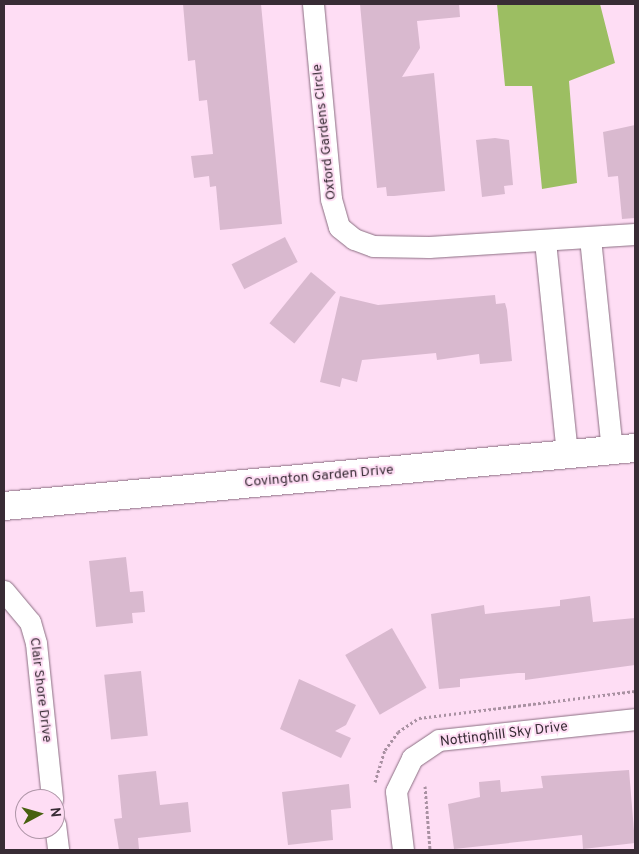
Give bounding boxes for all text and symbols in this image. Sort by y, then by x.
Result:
street label: Oxford Gardens Circle [310,63,340,201]
street label: Covington Garden Drive [244,462,394,492]
street label: Clair Shore Drive [25,637,55,743]
street label: Nottinghill Sky Drive [439,719,569,751]
north arrow [15,789,65,839]
text: N [45,807,63,818]

